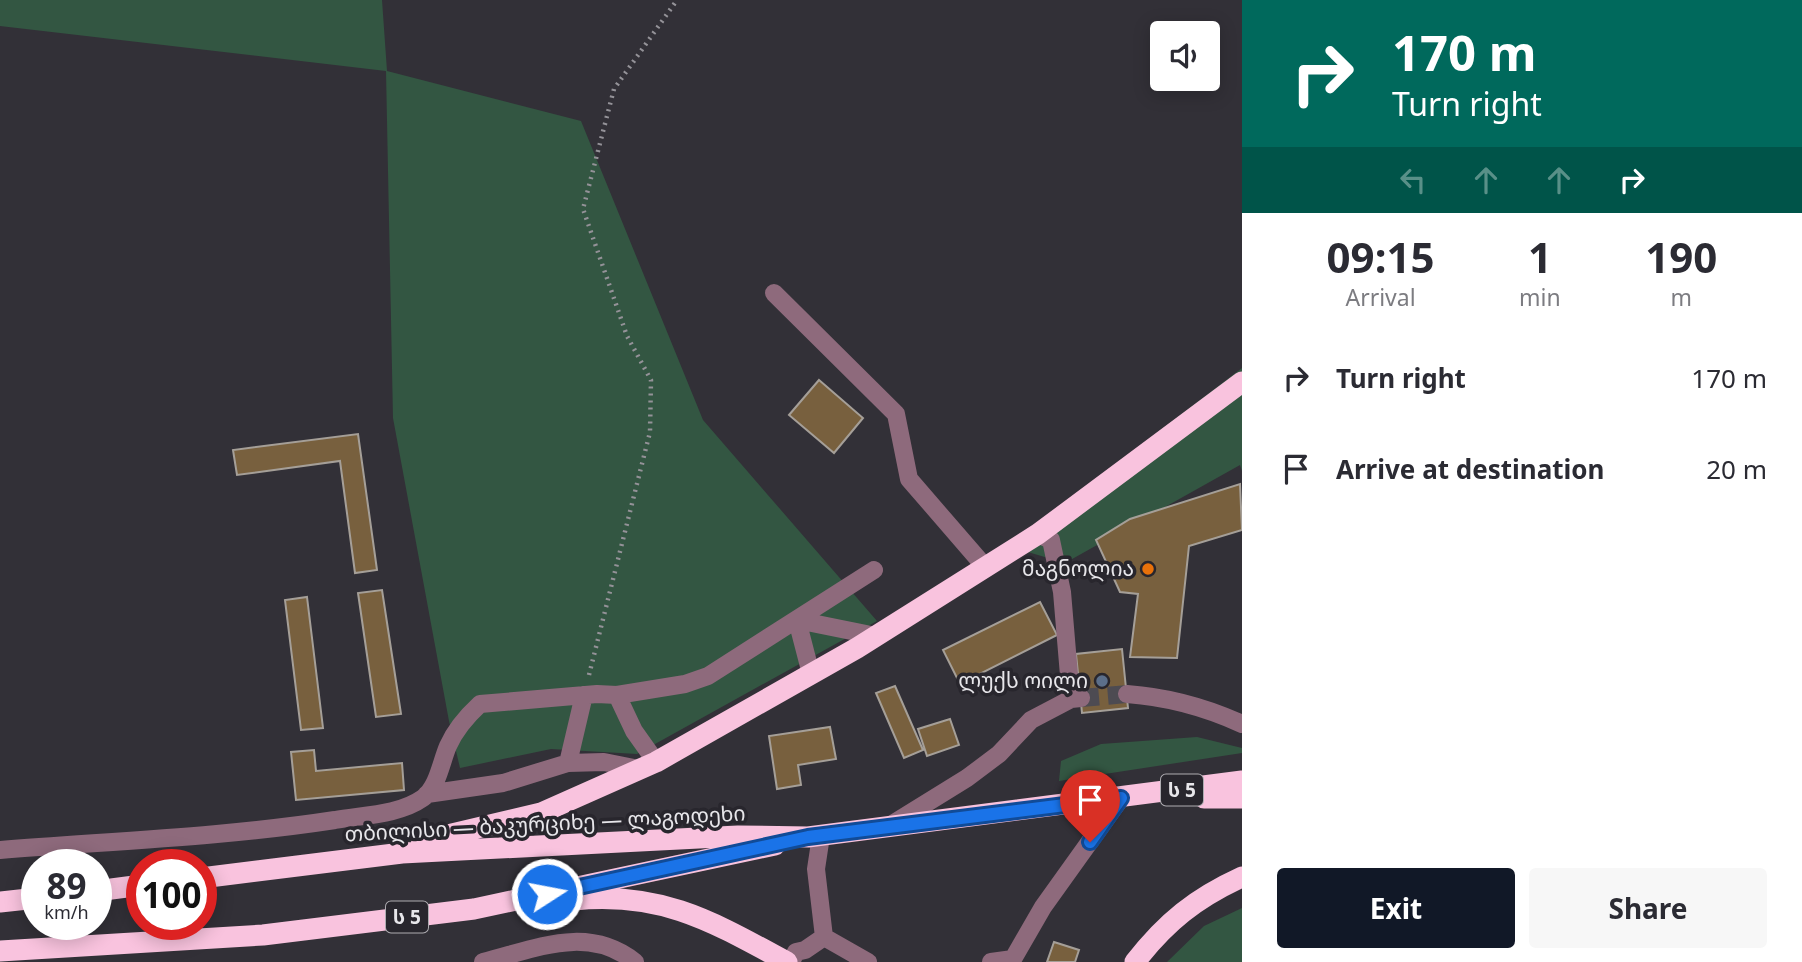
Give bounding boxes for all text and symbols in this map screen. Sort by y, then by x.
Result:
text: 170 m [1392,19,1537,85]
map controls [1150,21,1220,91]
button: sound [1150,21,1220,91]
icon: right [1277,28,1368,119]
text: Turn right [1392,82,1542,125]
icon: left [1394,161,1432,199]
icon: ahead [1467,161,1505,199]
icon: ahead [1540,161,1578,199]
icon: right [1613,161,1651,199]
text: 09:15 [1327,228,1434,285]
text: 1 [1528,228,1552,285]
text: 190 [1645,228,1717,285]
text: Arrival [1345,281,1416,313]
text: min [1519,281,1561,313]
text: m [1671,281,1692,313]
icon: right [1277,359,1315,397]
text: Turn right [1336,360,1466,396]
text: 170 m [1691,360,1767,396]
icon: arrive [1277,450,1315,488]
text: Arrive at destination [1336,451,1605,487]
text: 20 m [1706,451,1767,487]
place label: მაგნოლია [1022,554,1134,582]
marker: მაგნოლია [1140,561,1156,577]
place label: ლუქს ოილი [958,666,1088,694]
marker: ლუქს ოილი [1094,673,1110,689]
pin [1060,770,1120,842]
road number: ს 5 [1161,775,1203,806]
icon: arrive [1071,781,1109,819]
street label: თბილისი — ბაკურციხე — ლაგოდეხი [344,799,746,847]
speed limit sign: 100 [126,849,217,940]
position arrow [510,857,584,931]
text: 89 [46,862,87,909]
button: Exit [1277,868,1515,948]
button: Share [1529,868,1767,948]
text: km/h [44,900,89,924]
road number: ს 5 [386,902,428,932]

